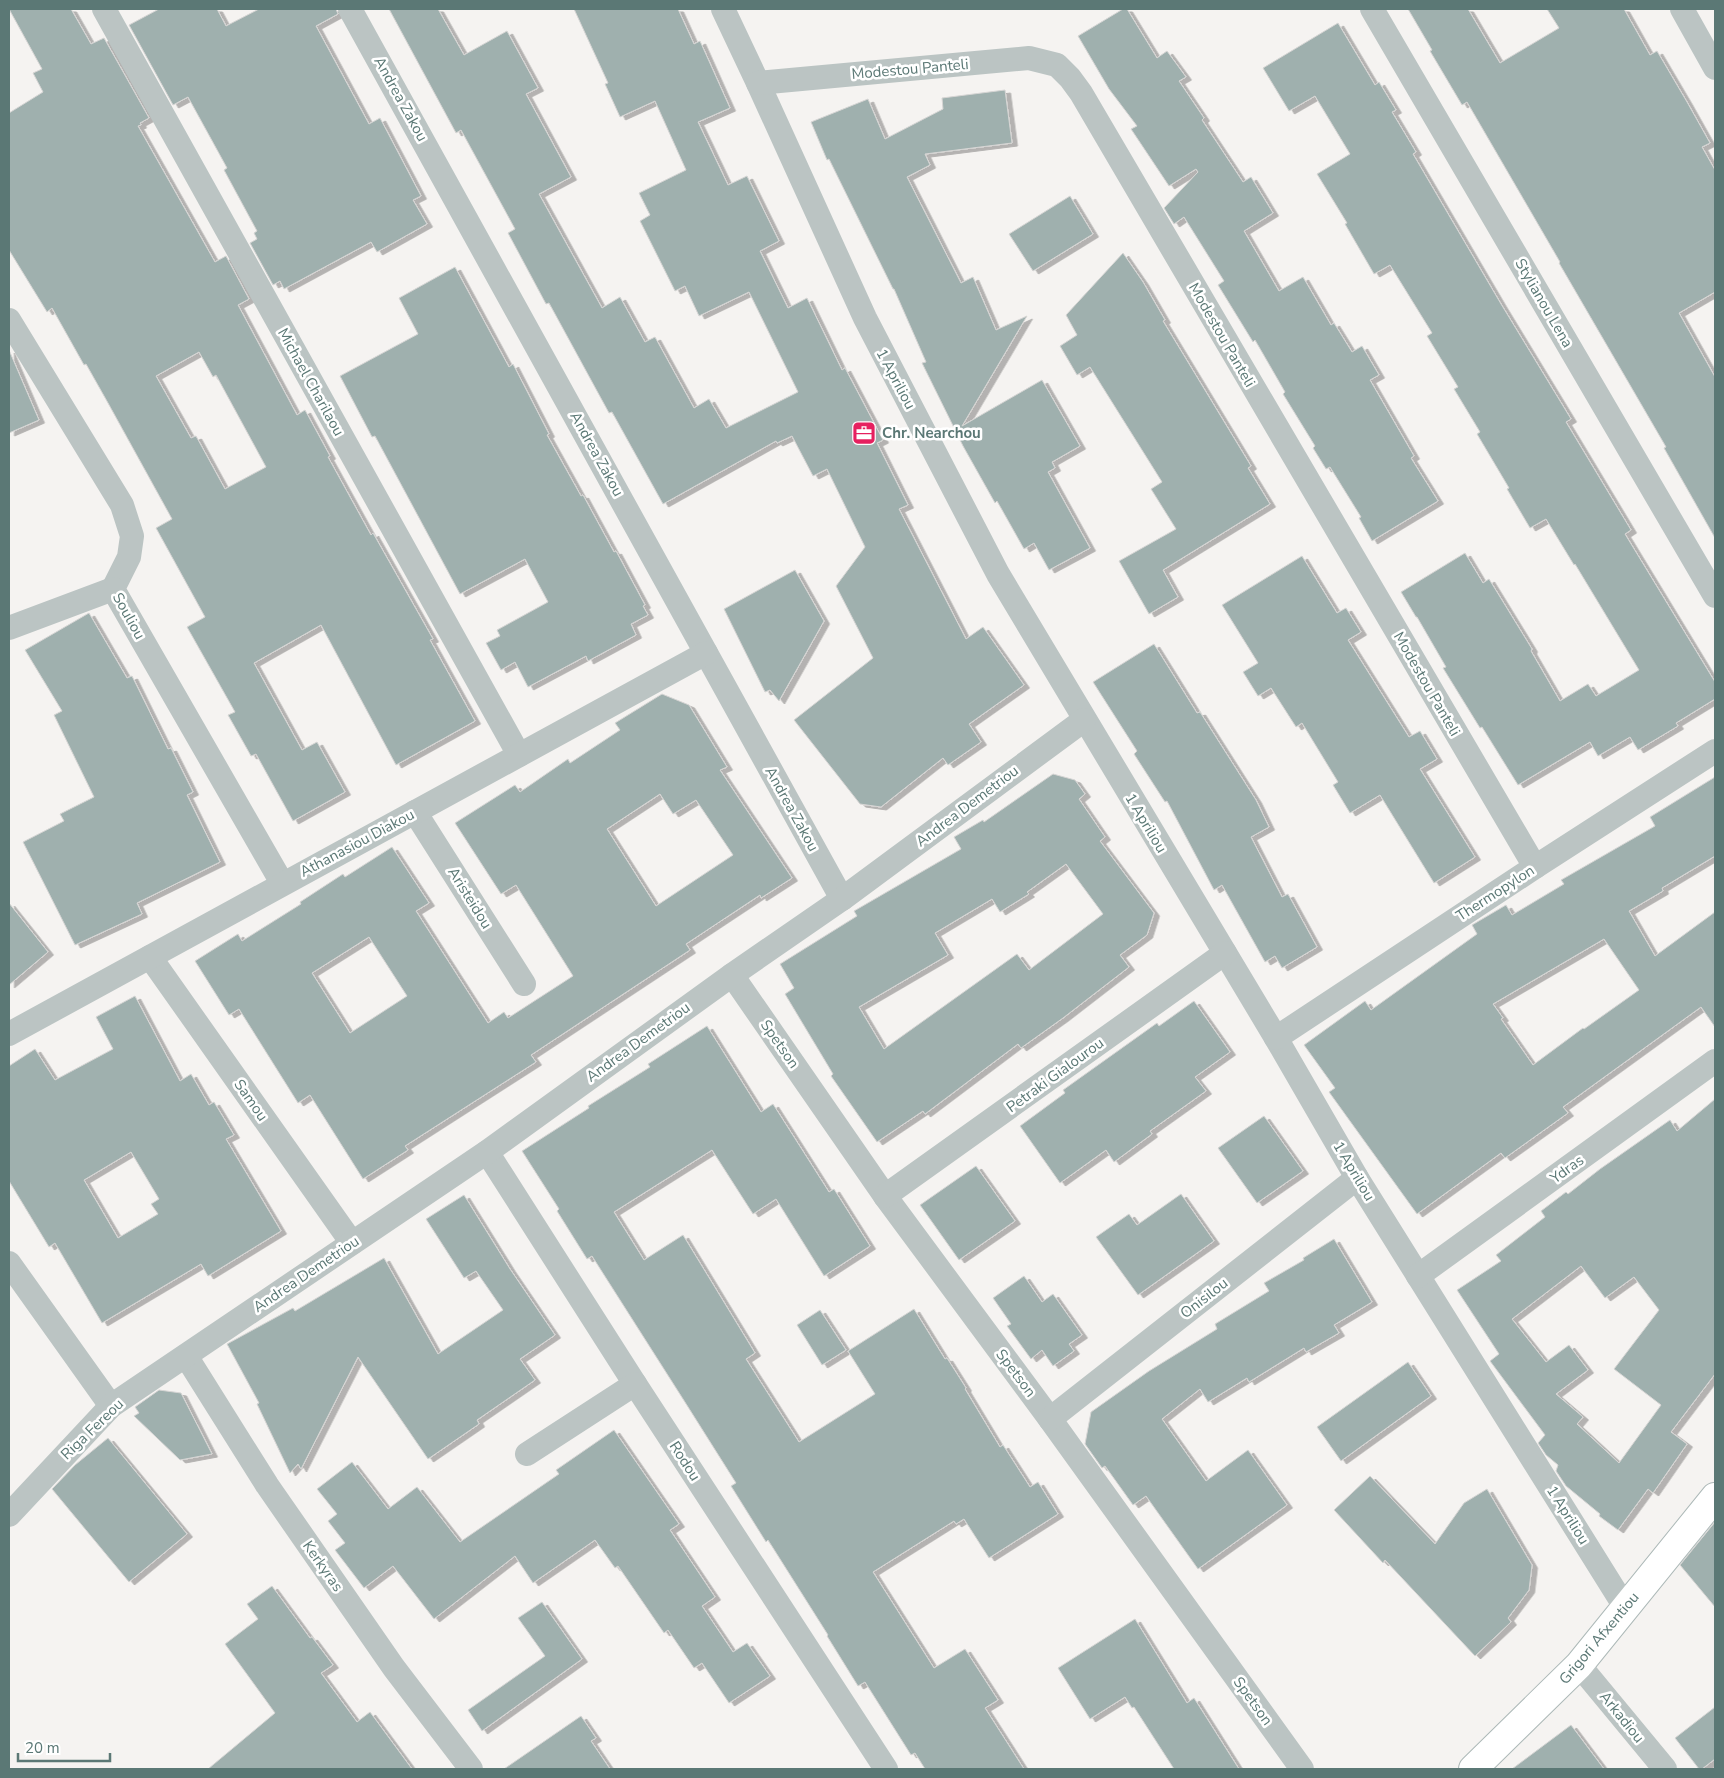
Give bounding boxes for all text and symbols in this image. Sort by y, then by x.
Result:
street label: Andrea Zakou [369,53,433,145]
street label: Modestou Panteli [851,54,969,84]
street label: Stylianou Lena [1510,255,1578,351]
street label: Modestou Panteli [1184,279,1260,391]
street label: Michael Charilaou [273,324,349,440]
street label: 1 Apriliou [872,345,920,413]
street label: Andrea Zakou [565,408,629,500]
office icon: Chr. Nearchou [851,420,877,446]
place label: Chr. Nearchou [882,423,981,443]
street label: Souliou [108,589,150,643]
street label: Modestou Panteli [1389,628,1465,740]
street label: Andrea Demetriou [911,761,1023,851]
street label: Andrea Zakou [760,763,824,855]
street label: 1 Apriliou [1120,790,1172,856]
street label: Athanasiou Diakou [296,804,418,882]
street label: Thermopylon [1452,860,1538,926]
street label: Aristeidou [443,863,497,933]
street label: Andrea Demetriou [582,997,694,1087]
street label: Spetson [756,1016,804,1072]
street label: Petraki Gialourou [1002,1033,1108,1117]
street label: Samou [229,1075,273,1125]
street label: 1 Apriliou [1328,1138,1380,1204]
street label: Ydras [1545,1150,1588,1189]
street label: Andrea Demetriou [249,1231,363,1317]
street label: Onisilou [1176,1273,1232,1323]
street label: Spetson [991,1345,1041,1401]
street label: Riga Fereou [56,1394,128,1464]
street label: Rodou [665,1437,705,1485]
street label: 1 Apriliou [1542,1482,1594,1548]
street label: Kerkyras [298,1537,348,1595]
street label: Grigori Afxentiou [1554,1588,1644,1688]
street label: Spetson [1229,1673,1277,1729]
street label: Arkadiou [1595,1687,1649,1747]
scale bar [18,1730,110,1762]
text: 20 m [25,1738,60,1758]

